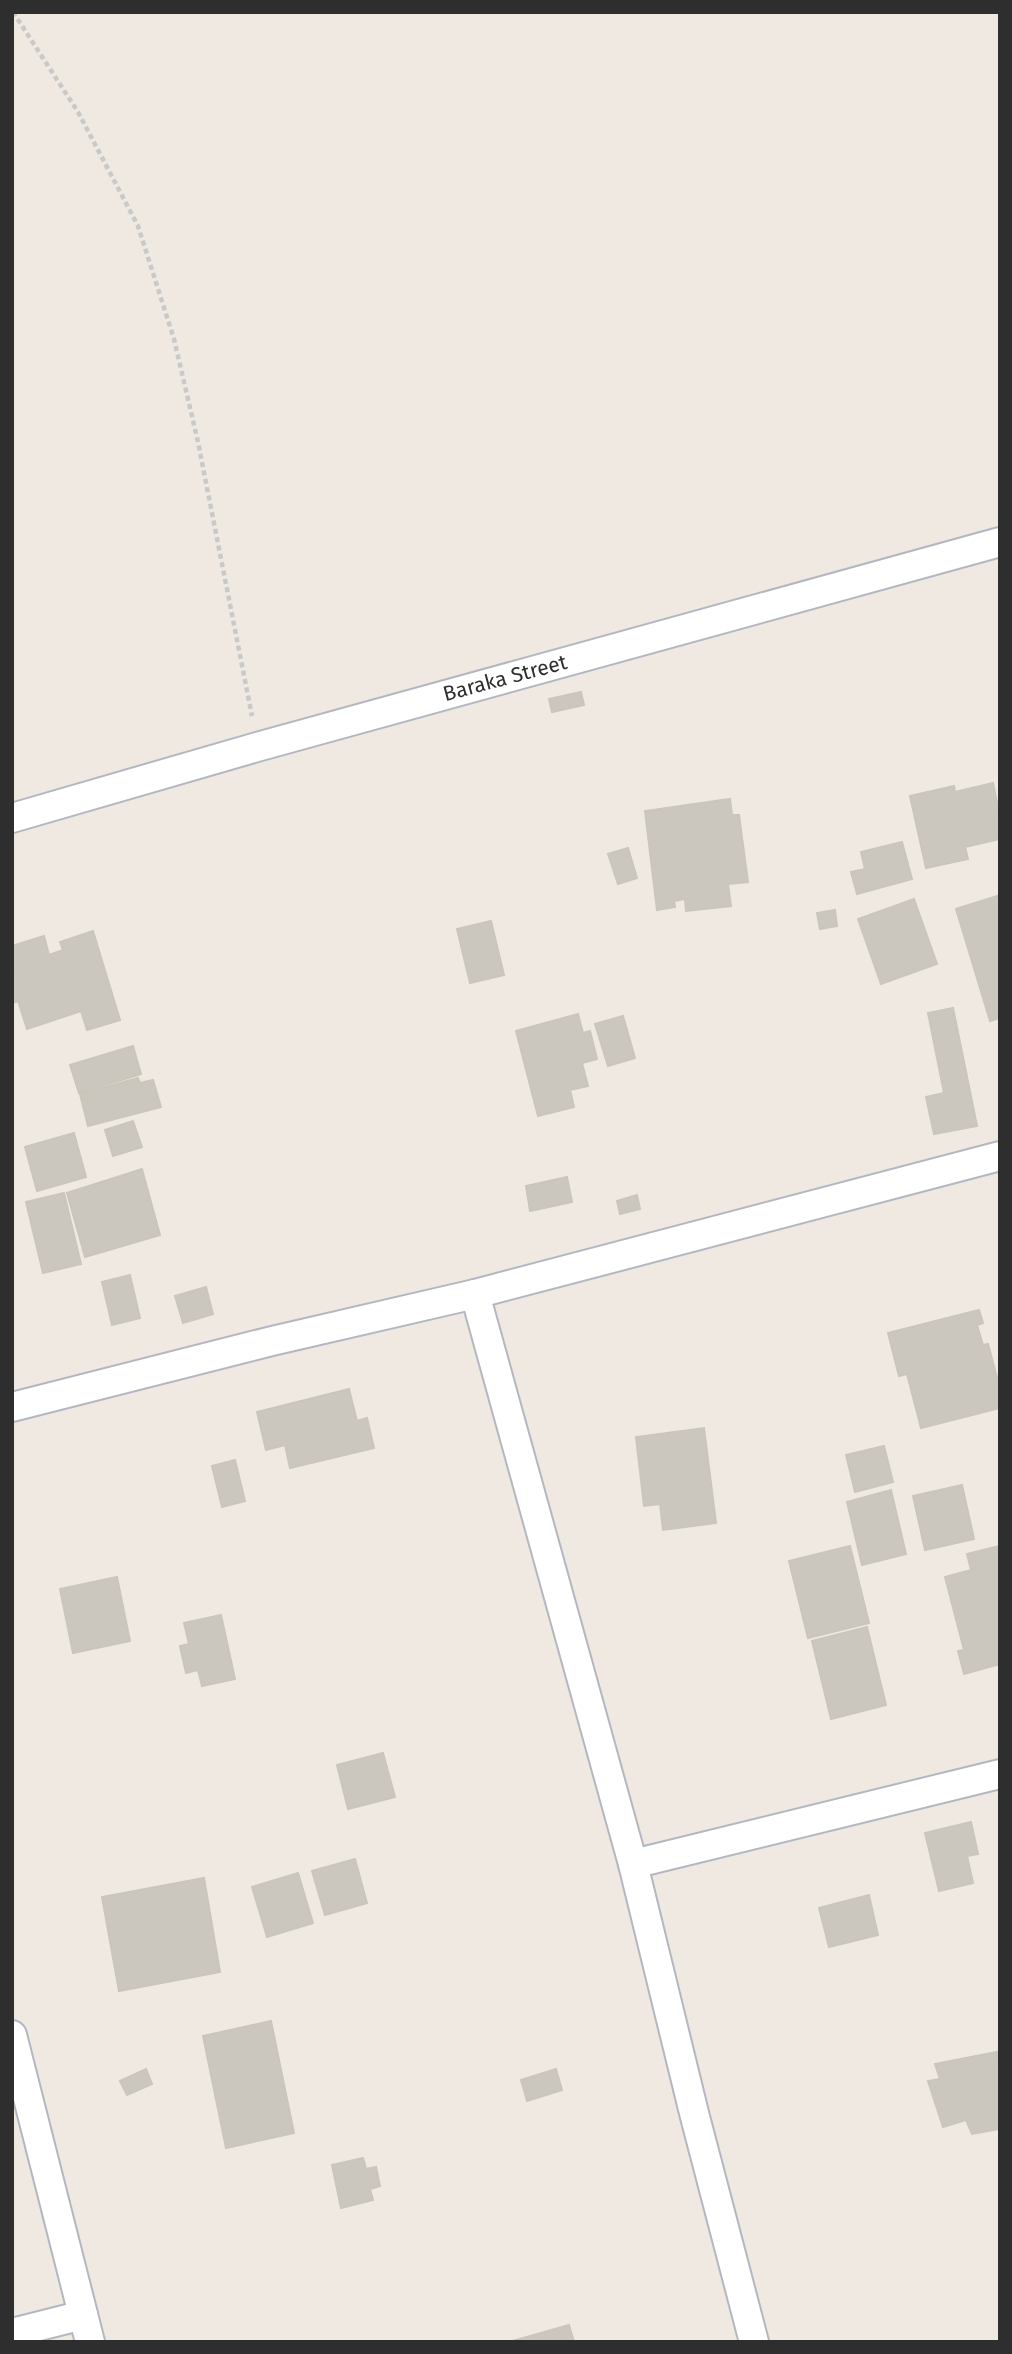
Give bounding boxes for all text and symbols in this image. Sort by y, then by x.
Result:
street label: Baraka Street [440,649,570,707]

